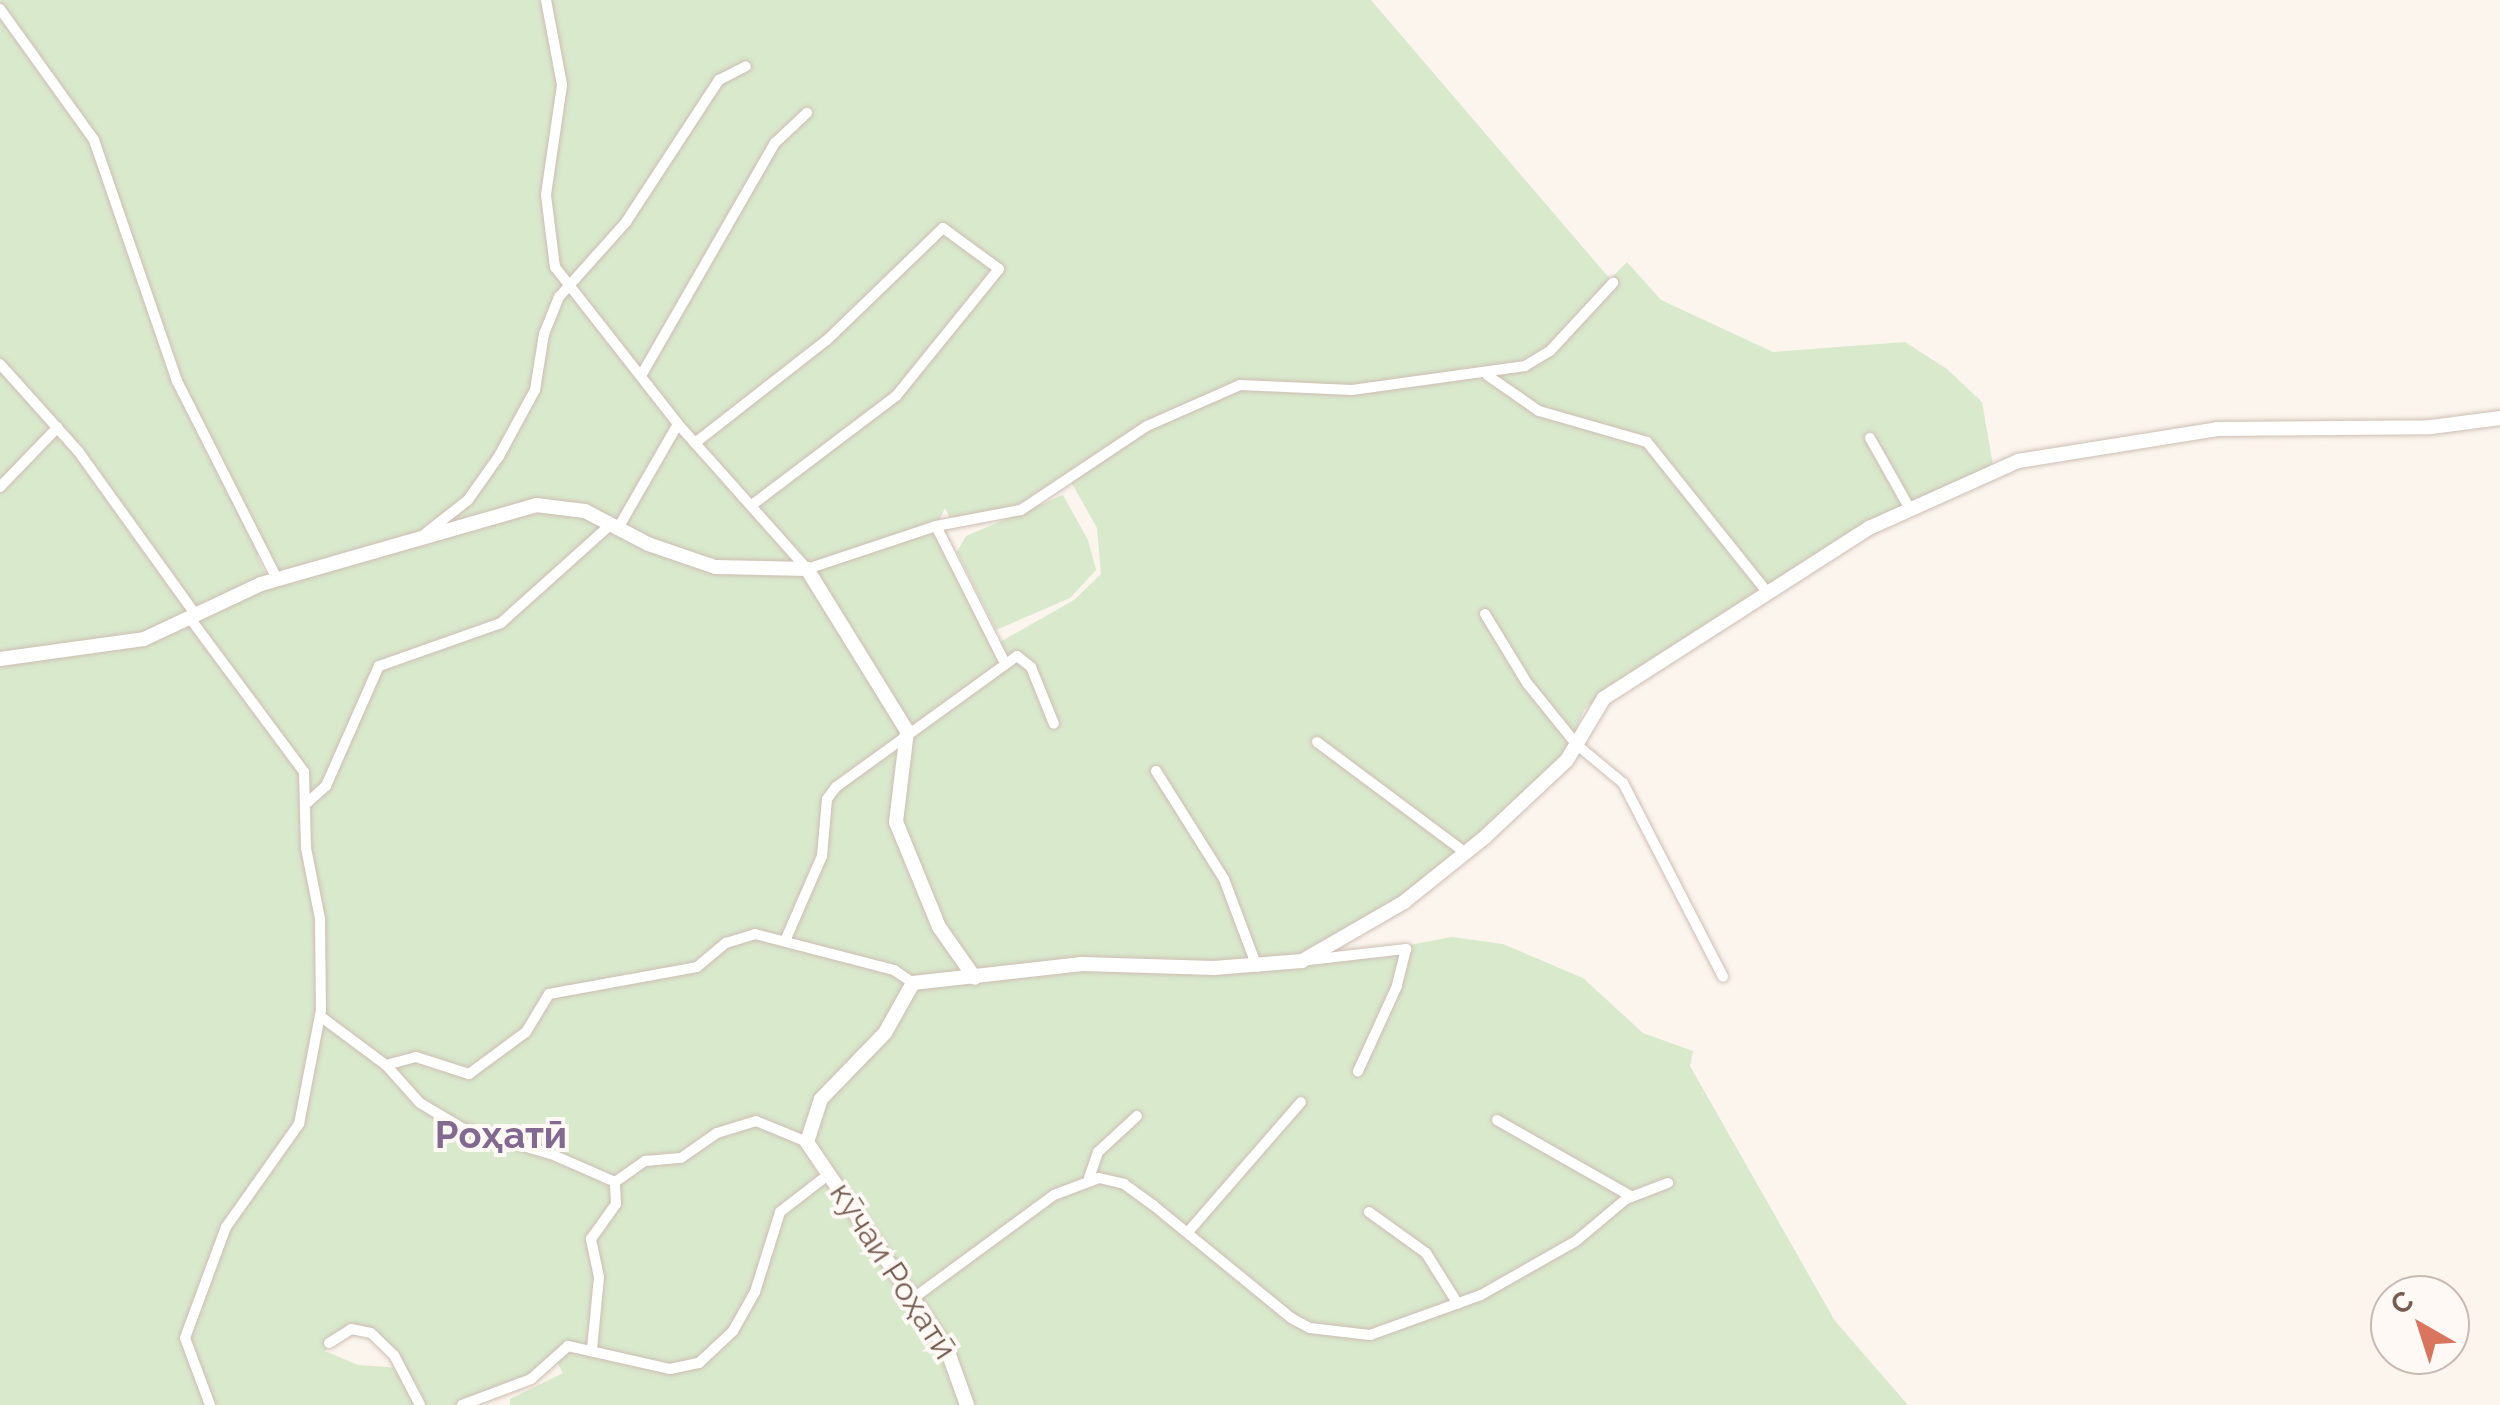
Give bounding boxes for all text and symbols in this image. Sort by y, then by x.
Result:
district label: Роҳатӣ [435,1112,567,1158]
street label: кӯчаи Роҳатӣ [822,1176,964,1366]
north arrow [2370,1275,2470,1375]
text: С [2384,1284,2420,1322]

